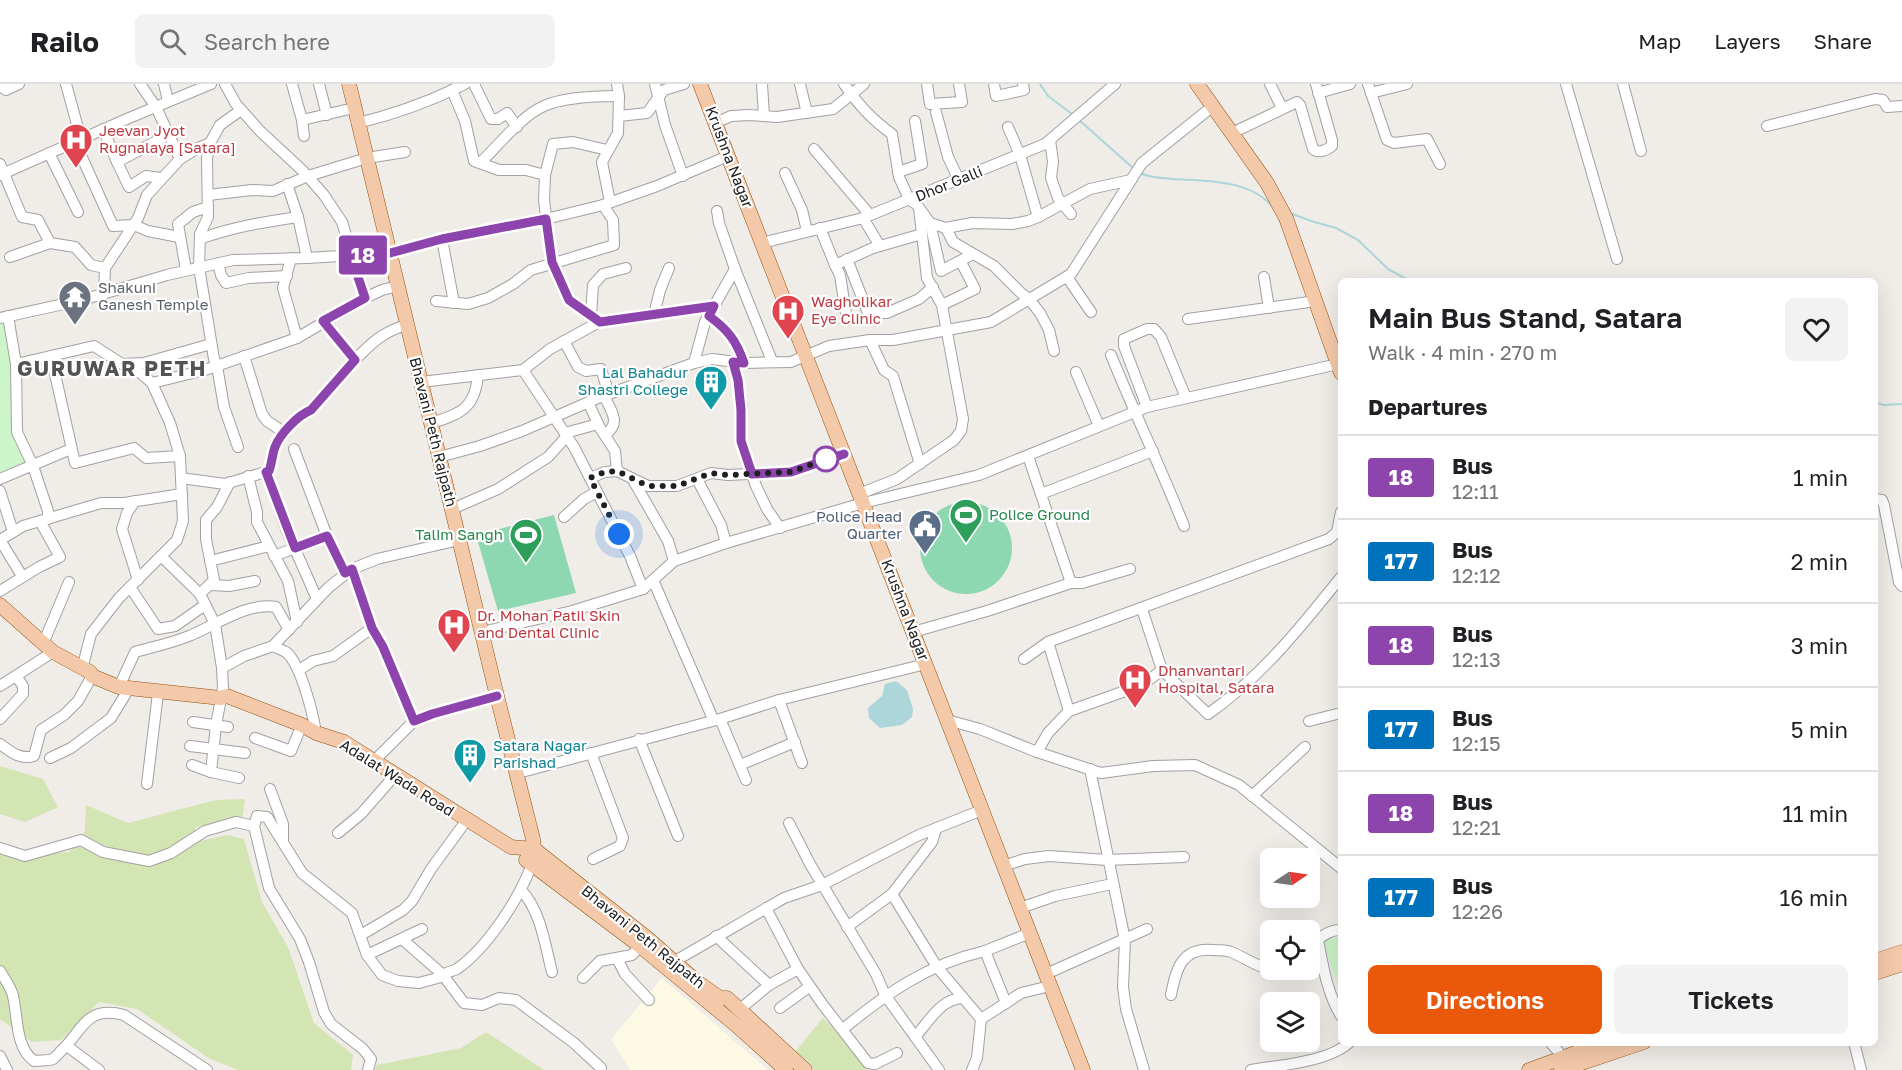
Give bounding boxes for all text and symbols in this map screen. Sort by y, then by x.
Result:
search box [135,14,555,68]
text: Railo [30,25,99,58]
icon: search [156,25,189,58]
text: Search here [204,28,330,55]
text: Map [1638,28,1681,54]
text: Layers [1714,28,1781,54]
text: Share [1814,28,1872,54]
street label: Krushna Nagar [702,103,758,210]
place label: Jeevan Jyot Rugnalaya [Satara] [99,121,236,156]
hospital icon: Jeevan Jyot Rugnalaya [Satara] [58,122,94,169]
street label: Dhor Galli [912,161,985,205]
line badge: 18 [336,236,390,274]
text: 18 [351,242,375,268]
place label: Shakuni Ganesh Temple [98,278,209,313]
temple icon: Shakuni Ganesh Temple [57,279,93,326]
place label: Wagholikar Eye Clinic [811,292,892,327]
hospital icon: Wagholikar Eye Clinic [770,293,806,340]
button: heart [1785,298,1848,361]
text: Main Bus Stand, Satara [1368,301,1682,334]
text: Walk · 4 min · 270 m [1368,340,1557,364]
district label: GURUWAR PETH [17,355,207,381]
street label: Bhavani Peth Rajpath [407,355,461,508]
place label: Lal Bahadur Shastri College [578,363,688,398]
building icon: Lal Bahadur Shastri College [693,364,729,411]
text: Departures [1368,393,1487,420]
unlabelled marker [813,446,839,472]
text: Bus [1452,452,1493,479]
text: 18 [1389,464,1413,490]
text: 1 min [1793,464,1848,491]
text: 12:11 [1452,479,1499,503]
sports icon: Police Ground [948,497,984,544]
place label: Police Ground [989,505,1090,523]
place label: Police Head Quarter [816,507,902,542]
public building icon: Police Head Quarter [907,508,943,555]
sports icon: Talim Sangh [508,517,544,564]
your location [604,519,634,549]
place label: Talim Sangh [415,525,503,543]
text: Bus [1452,536,1493,563]
text: 177 [1384,548,1418,574]
text: 2 min [1791,548,1848,575]
street label: Krushna Nagar [878,556,934,663]
text: 12:12 [1452,563,1501,587]
place label: Dr. Mohan Patil Skin and Dental Clinic [477,606,620,641]
hospital icon: Dr. Mohan Patil Skin and Dental Clinic [436,607,472,654]
text: Bus [1452,620,1493,647]
text: 18 [1389,632,1413,658]
text: 3 min [1791,632,1848,659]
text: 12:13 [1452,647,1501,671]
place label: Dhanvantari Hospital, Satara [1158,661,1274,696]
hospital icon: Dhanvantari Hospital, Satara [1117,662,1153,709]
text: Bus [1452,704,1493,731]
text: 177 [1384,716,1418,742]
text: 5 min [1791,716,1848,743]
text: 12:15 [1452,731,1501,755]
street label: Adalat Wada Road [337,735,458,819]
place label: Satara Nagar Parishad [493,736,587,771]
building icon: Satara Nagar Parishad [452,737,488,784]
text: Bus [1452,788,1493,815]
text: 18 [1389,800,1413,826]
text: 11 min [1782,800,1848,827]
text: 12:21 [1452,815,1501,839]
north arrow [1260,848,1320,908]
map controls [1260,848,1320,1052]
text: Bus [1452,872,1493,899]
street label: Bhavani Peth Rajpath [578,881,709,992]
text: 177 [1384,884,1418,910]
text: 16 min [1780,884,1848,911]
text: 12:26 [1452,899,1503,923]
button: locate [1260,920,1320,980]
button: Directions [1368,965,1602,1034]
button: Tickets [1614,965,1848,1034]
button: layers [1260,992,1320,1052]

